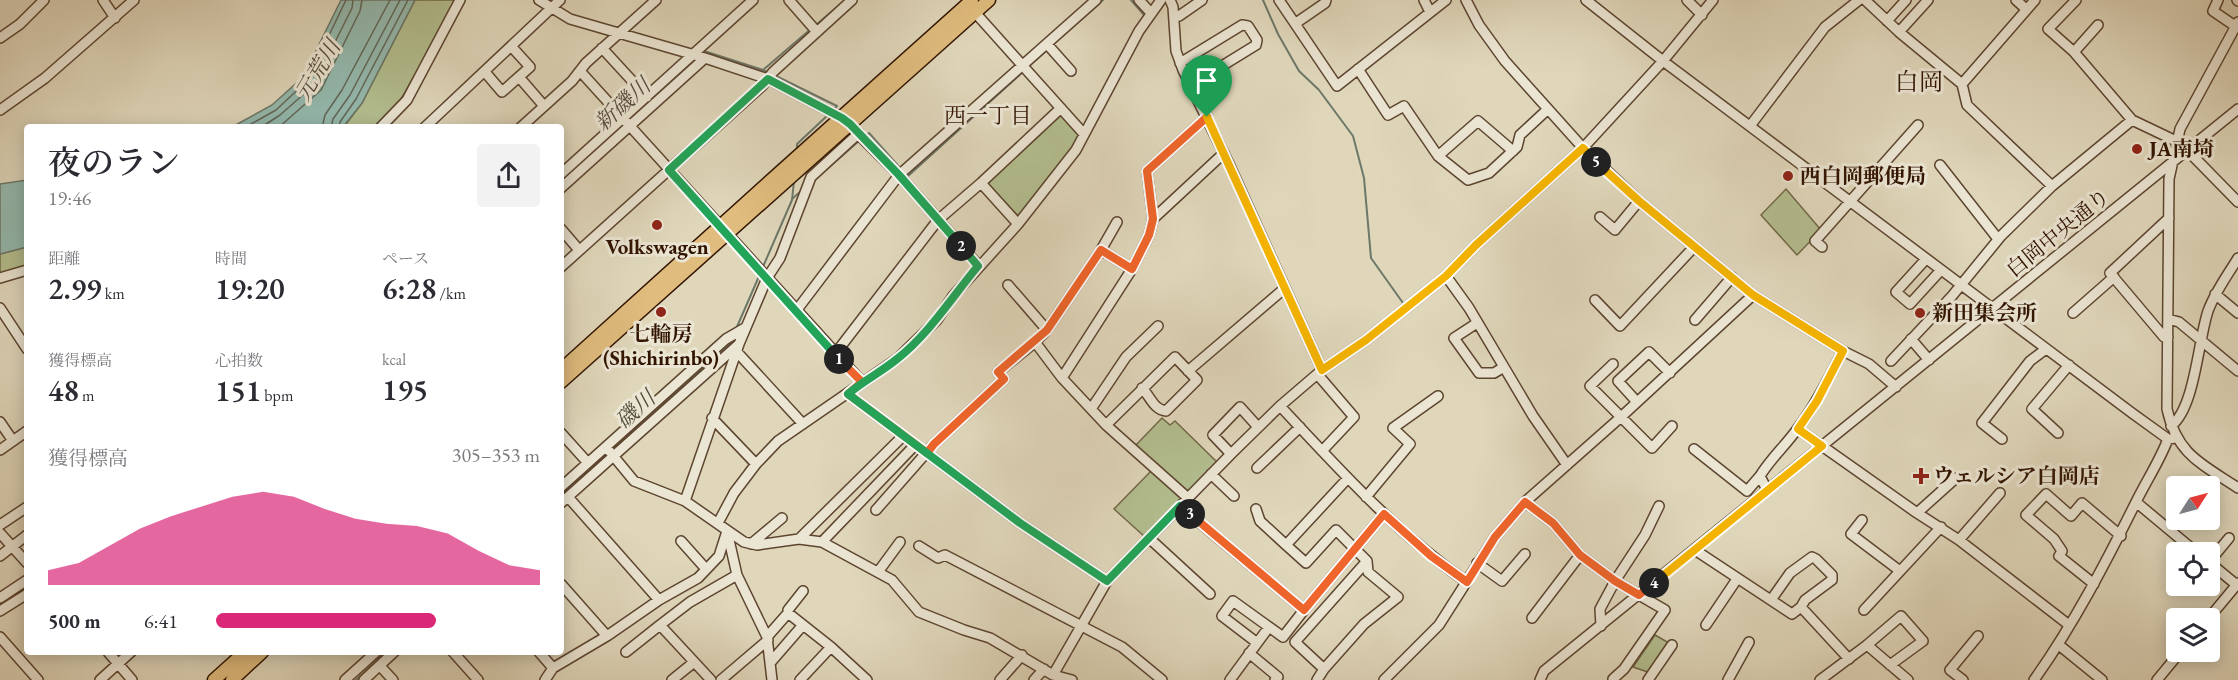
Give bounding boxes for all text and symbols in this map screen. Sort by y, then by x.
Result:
water label: 元荒川 [288,33,348,106]
pin [1181,55,1232,117]
icon: arrive [1190,64,1223,97]
district label: 白岡 [1895,66,1943,97]
water label: 新磯川 [588,70,658,137]
district label: 西一丁目 [944,101,1032,130]
place label: JA南埼 [2147,135,2214,162]
text: 夜のラン [48,141,180,184]
marker: JA南埼 [2130,142,2144,156]
button: share [477,144,540,207]
pin: 5 [1581,147,1611,177]
text: 5 [1592,151,1600,172]
place label: 西白岡郵便局 [1800,162,1926,189]
marker: 西白岡郵便局 [1781,169,1795,183]
street label: 白岡中央通り [2000,182,2115,283]
text: 19:46 [48,185,91,211]
marker: Volkswagen [650,218,664,232]
pin: 2 [946,231,976,261]
place label: Volkswagen [605,233,709,260]
text: 2 [957,235,965,256]
text: 距離 [48,248,80,269]
text: 時間 [215,248,247,269]
text: ペース [382,248,429,269]
text: 2.99 [48,269,101,308]
text: 19:20 [215,269,285,308]
text: 6:28 [382,269,436,308]
text: km [101,283,125,304]
text: /km [436,283,466,304]
place label: 新田集会所 [1932,299,2037,326]
marker: 七輪房 (Shichirinbo) [654,305,668,319]
marker: 新田集会所 [1913,306,1927,320]
place label: 七輪房 (Shichirinbo) [603,320,719,371]
pin: 1 [824,344,854,374]
text: 1 [835,348,843,369]
text: kcal [382,349,406,370]
text: 獲得標高 [48,350,112,371]
text: 心拍数 [215,350,263,371]
text: 195 [382,370,428,409]
text: 48 [48,371,79,410]
text: 151 [215,371,261,410]
water label: 磯川 [609,383,663,435]
text: m [79,385,94,406]
text: bpm [261,385,293,406]
text: 305–353 m [452,442,540,468]
text: 獲得標高 [48,445,128,471]
place label: ウェルシア白岡店 [1933,462,2100,489]
marker: ウェルシア白岡店 [1914,469,1928,483]
north arrow [2166,476,2220,530]
map controls [2166,476,2220,662]
pin: 3 [1175,499,1205,529]
text: 3 [1186,503,1194,524]
button: locate [2166,542,2220,596]
pin: 4 [1639,568,1669,598]
text: 4 [1650,572,1658,593]
text: 500 m [48,608,101,634]
text: 6:41 [144,608,178,634]
button: layers [2166,608,2220,662]

